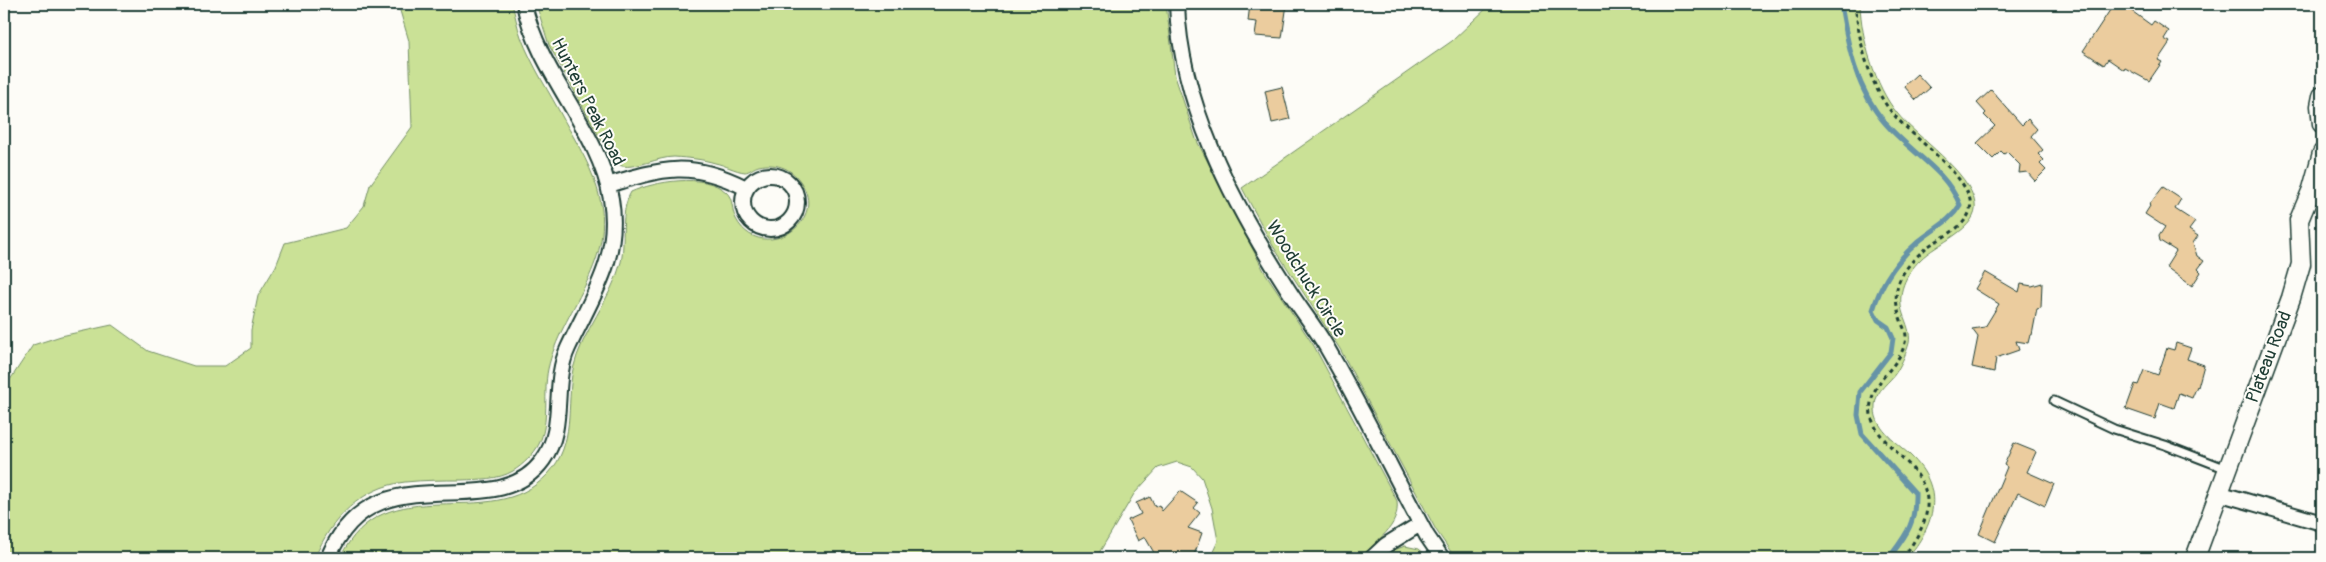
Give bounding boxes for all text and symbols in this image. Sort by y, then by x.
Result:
street label: Hunters Peak Road [546,34,630,170]
street label: Woodchuck Circle [1261,216,1351,342]
street label: Plateau Road [2241,308,2297,406]

